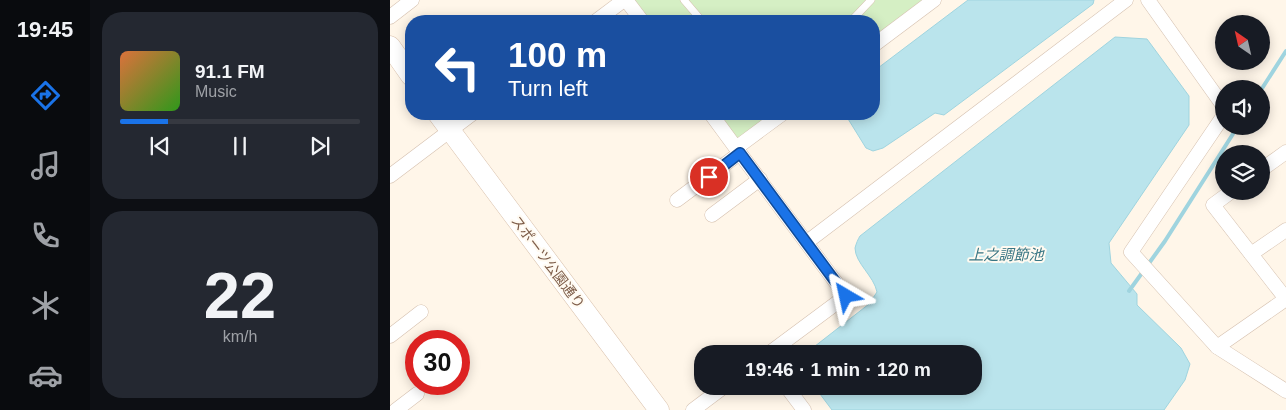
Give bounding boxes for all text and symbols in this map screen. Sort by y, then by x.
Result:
north arrow [1215,15,1270,70]
map controls [1215,15,1270,200]
text: 19:45 [17,17,73,42]
icon: left [425,35,490,100]
text: 100 m [508,35,607,74]
text: 91.1 FM [195,61,265,82]
text: Turn left [508,76,588,101]
icon: directions [28,78,63,113]
button: sound [1215,80,1270,135]
text: Music [195,83,237,100]
icon: previous [146,132,174,160]
icon: pause [226,132,254,160]
icon: next [306,132,334,160]
button: layers [1215,145,1270,200]
icon: music [28,148,63,183]
pin [688,156,730,198]
icon: arrive [695,163,723,191]
street label: スポーツ公園通り [508,213,588,311]
icon: phone [28,218,63,253]
water label: 上之調節池 [968,246,1045,263]
text: 22 [204,259,276,332]
position arrow [819,269,871,321]
icon: climate [28,288,63,323]
text: km/h [223,328,257,345]
speed limit sign: 30 [405,330,470,395]
icon: car [28,358,63,393]
text: 19:46 · 1 min · 120 m [745,359,931,380]

